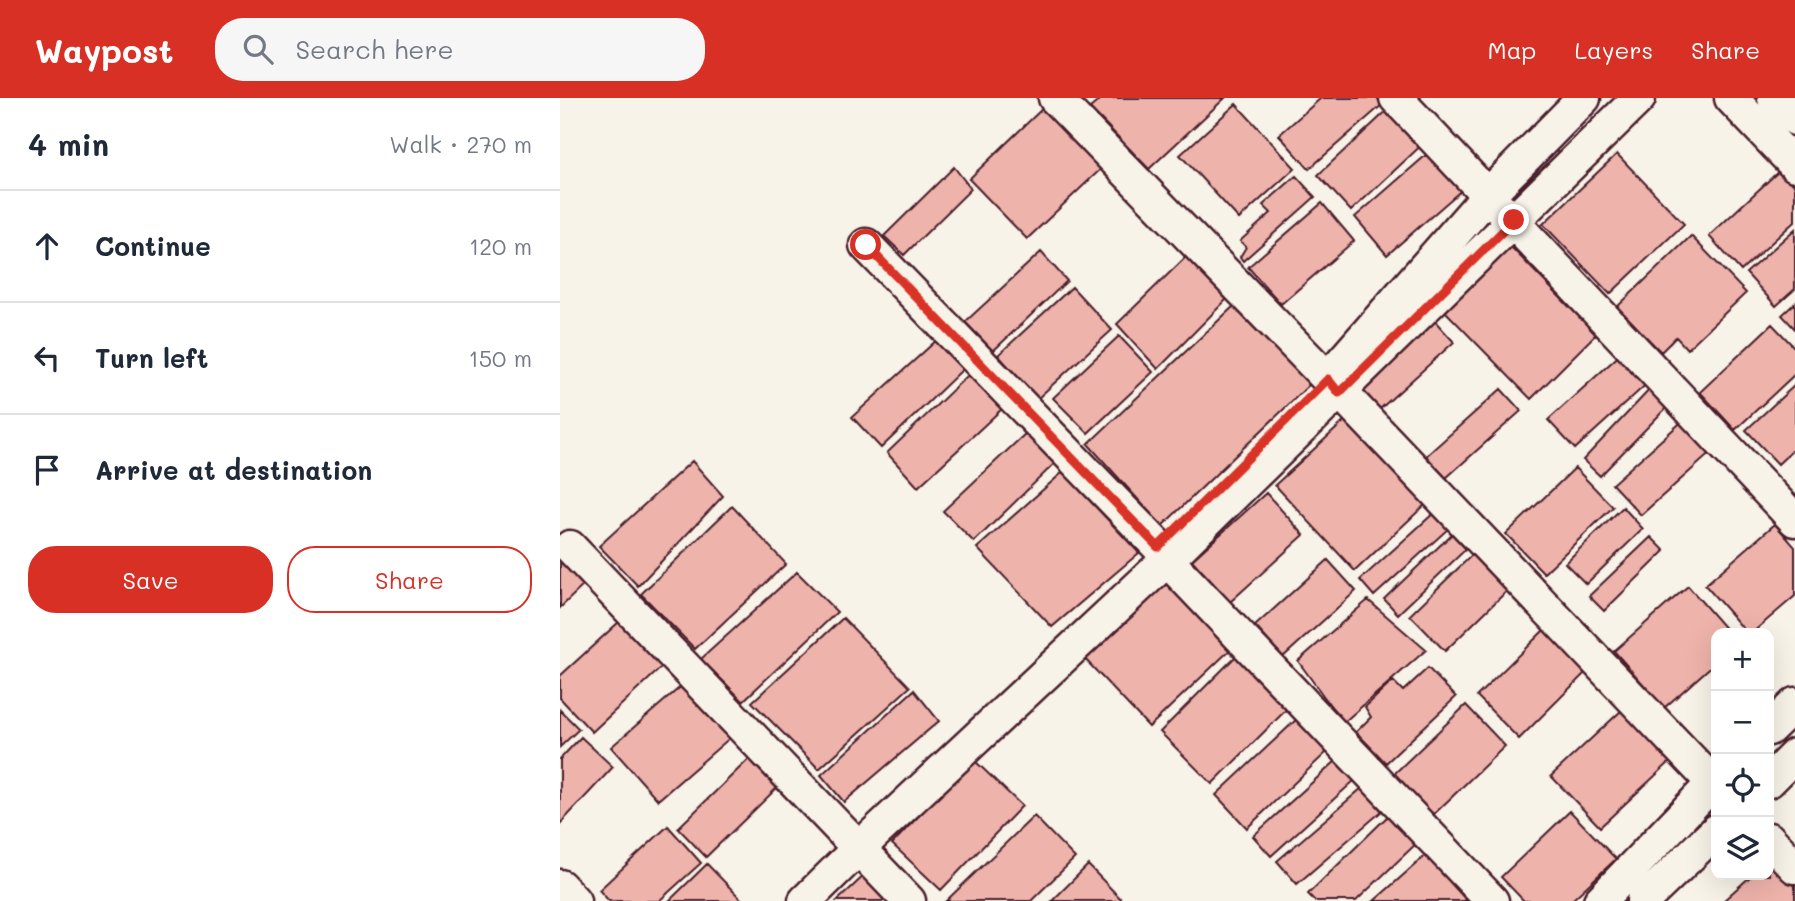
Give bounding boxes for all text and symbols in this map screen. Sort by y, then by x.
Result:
search box [215,18,705,81]
text: Waypost [35,28,173,71]
icon: search [239,30,277,68]
text: Search here [295,32,454,66]
text: Map [1488,34,1536,65]
text: Layers [1574,34,1653,65]
text: Share [1691,34,1760,65]
text: 4 min [28,124,109,164]
text: Walk · 270 m [389,129,532,159]
route end [1498,204,1529,235]
icon: ahead [28,227,66,265]
text: Continue [95,229,211,263]
route start [850,229,881,260]
text: 120 m [469,231,532,261]
icon: left [28,339,66,377]
text: Turn left [95,341,208,375]
text: 150 m [468,343,532,373]
icon: arrive [28,451,66,489]
text: Arrive at destination [95,453,372,487]
button: Save [28,546,273,613]
button: Share [287,546,532,613]
map controls [1711,628,1774,880]
button: + [1711,628,1774,691]
button: − [1711,691,1774,754]
button: locate [1711,754,1774,817]
button: layers [1711,817,1774,880]

